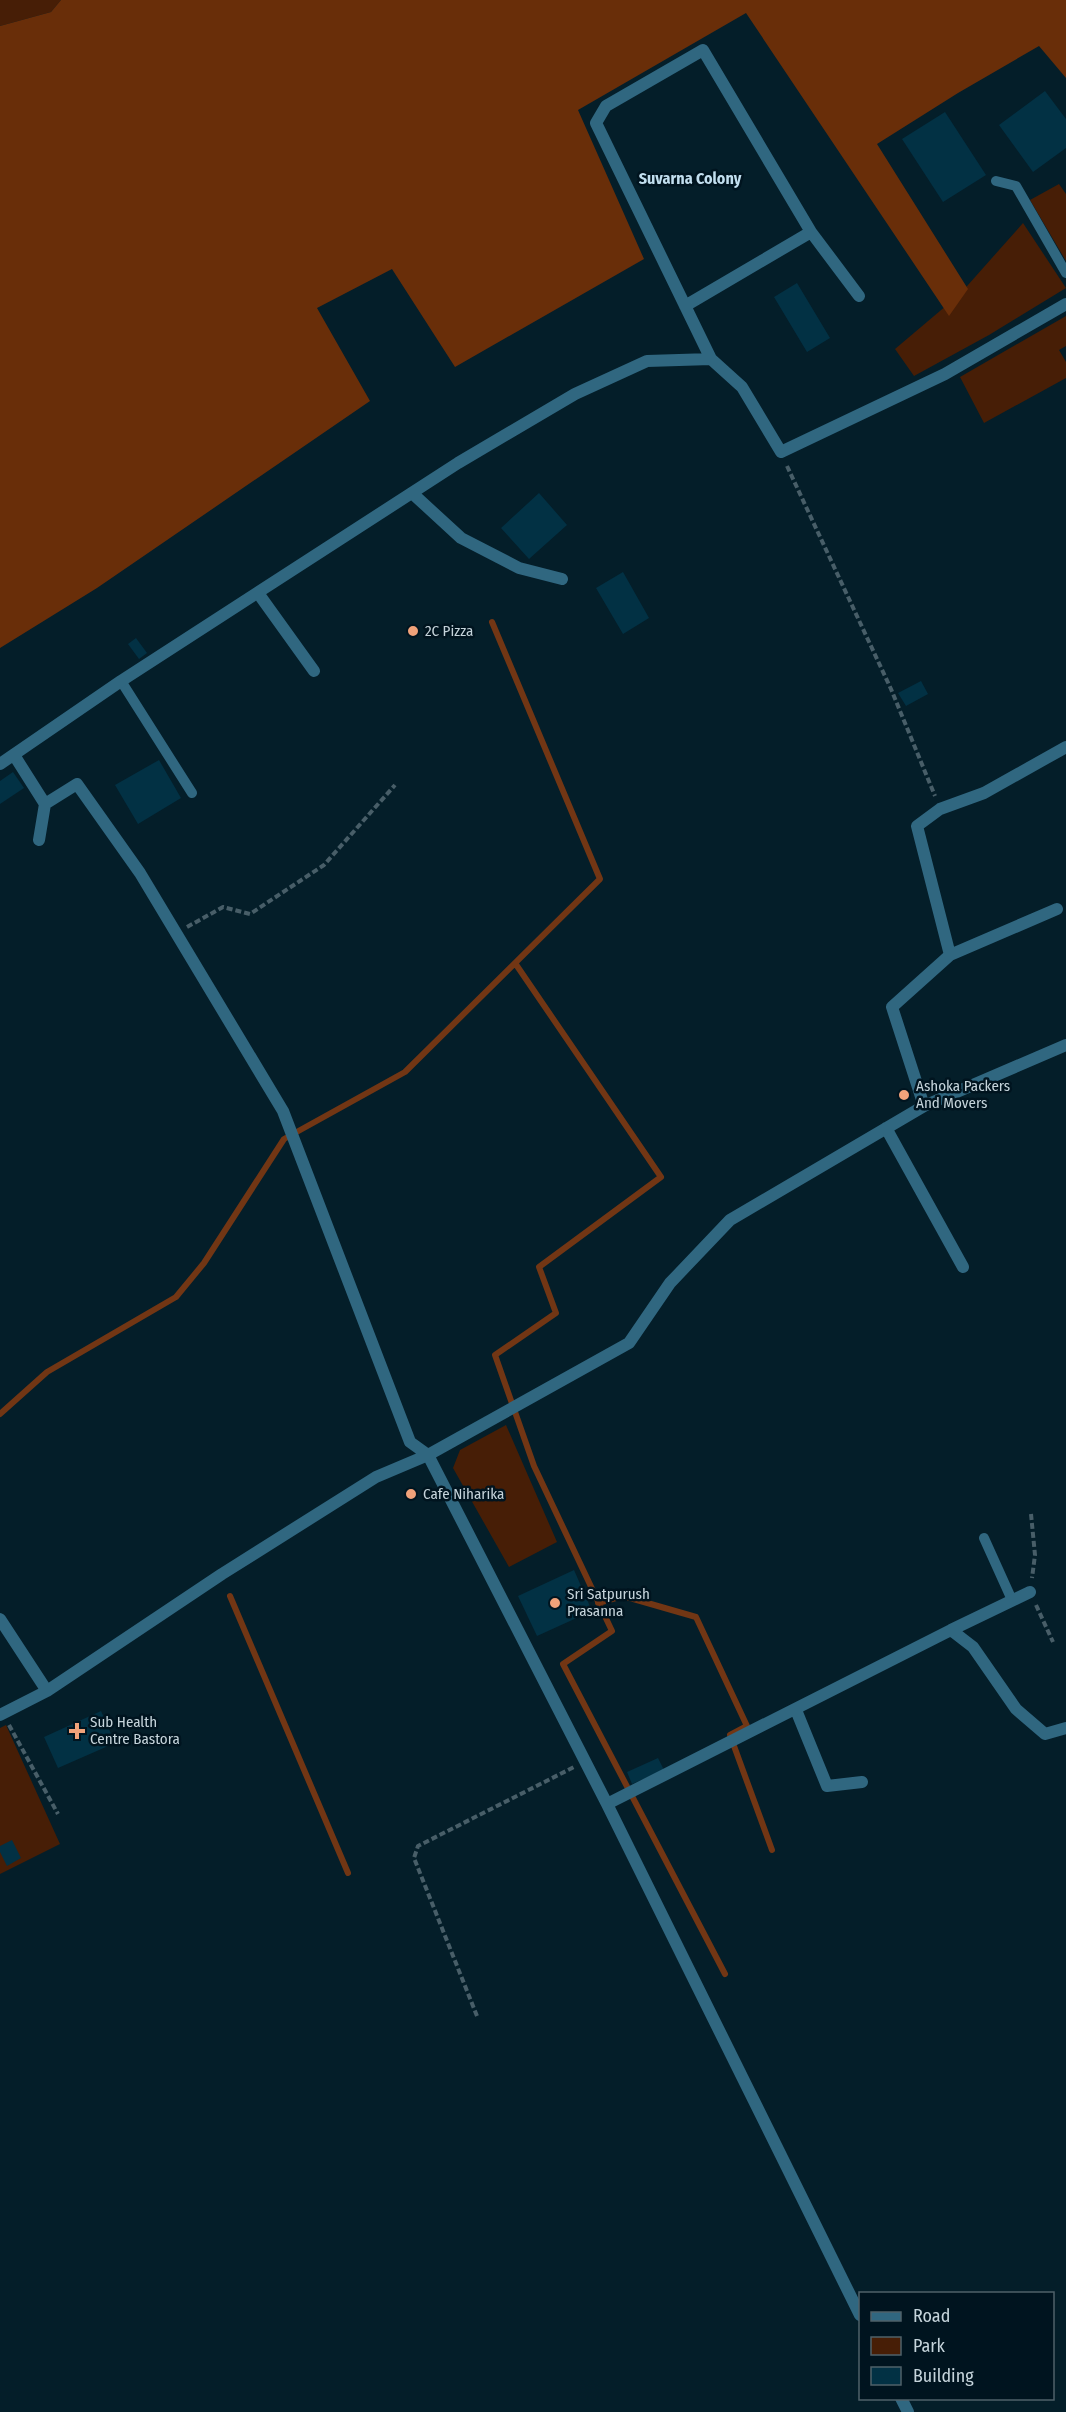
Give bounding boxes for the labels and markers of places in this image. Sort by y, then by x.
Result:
place label: 2C Pizza [425,622,473,640]
marker: 2C Pizza [406,624,420,638]
place label: Ashoka Packers And Movers [916,1077,1010,1112]
marker: Ashoka Packers And Movers [897,1088,911,1102]
place label: Cafe Niharika [423,1485,504,1503]
marker: Cafe Niharika [404,1487,418,1501]
place label: Sri Satpurush Prasanna [567,1585,650,1620]
marker: Sri Satpurush Prasanna [548,1596,562,1610]
place label: Sub Health Centre Bastora [90,1713,180,1748]
marker: Sub Health Centre Bastora [68,1722,86,1740]

